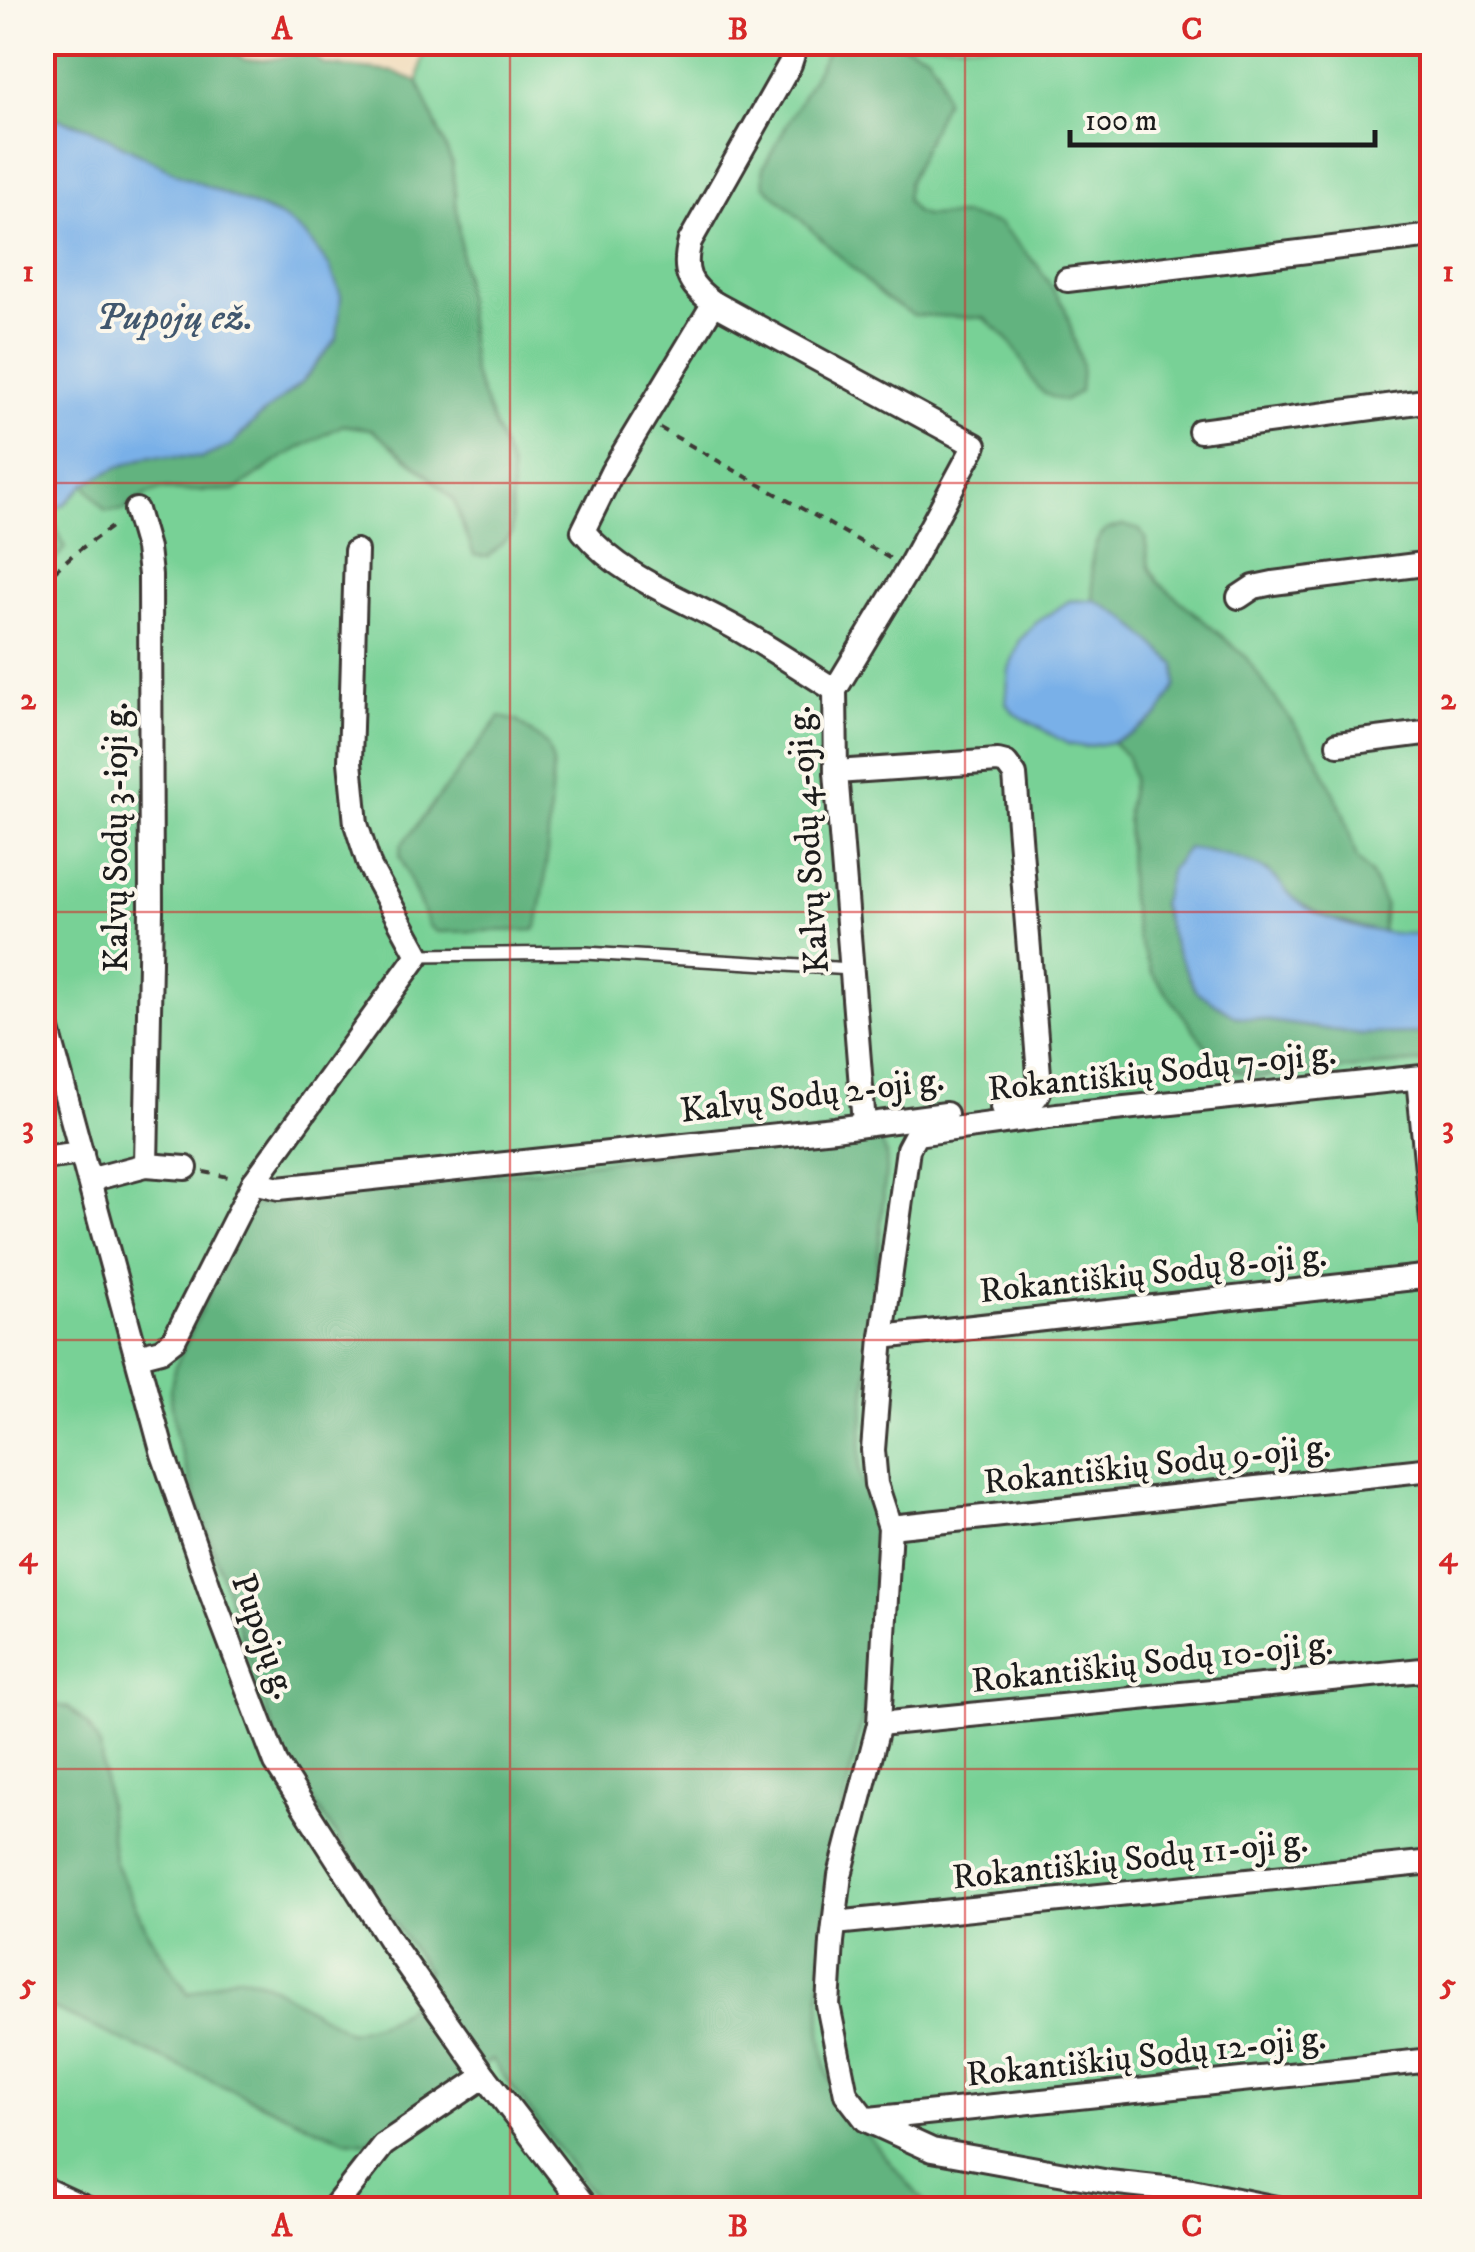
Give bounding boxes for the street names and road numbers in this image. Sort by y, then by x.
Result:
street label: Kalvų Sodų 3-ioji g. [95,702,139,972]
street label: Kalvų Sodų 4-oji g. [778,704,840,975]
street label: Rokantiškių Sodų 7-oji g. [986,1032,1339,1112]
street label: Kalvų Sodų 2-oji g. [678,1058,947,1134]
street label: Rokantiškių Sodų 8-oji g. [977,1234,1329,1314]
street label: Rokantiškių Sodų 9-oji g. [981,1425,1333,1505]
street label: Pupojų g. [220,1568,306,1705]
street label: Rokantiškių Sodų 10-oji g. [969,1622,1335,1704]
street label: Rokantiškių Sodų 11-oji g. [950,1819,1310,1901]
street label: Rokantiškių Sodų 12-oji g. [964,2016,1328,2098]

